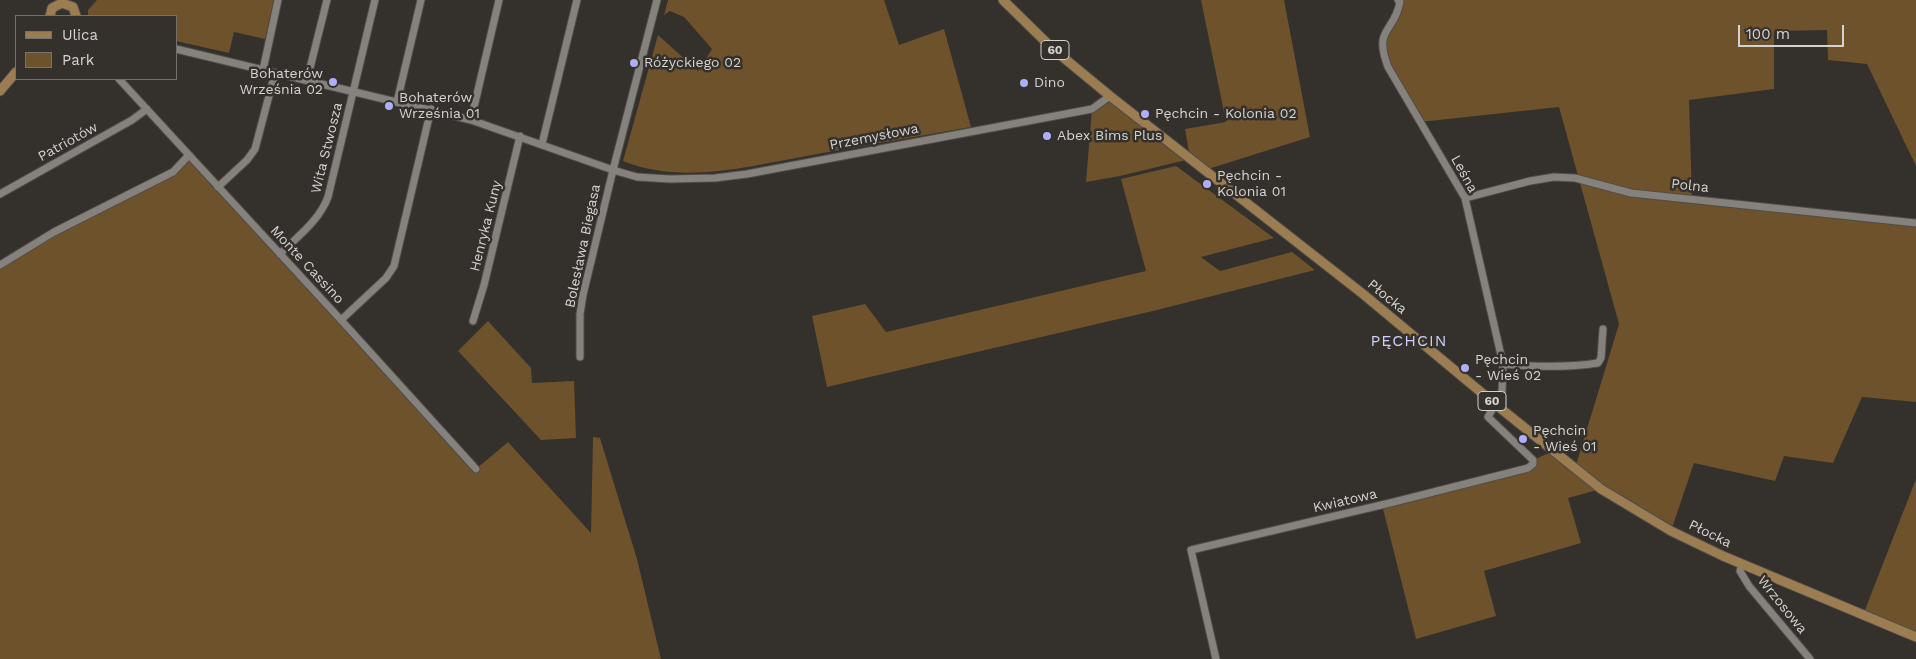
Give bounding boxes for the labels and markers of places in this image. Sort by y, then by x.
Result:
place label: Różyckiego 02 [644,55,741,71]
marker: Różyckiego 02 [628,57,640,69]
place label: Bohaterów Września 02 [239,66,323,98]
place label: Dino [1034,75,1065,91]
marker: Bohaterów Września 02 [327,76,339,88]
marker: Dino [1018,77,1030,89]
place label: Bohaterów Września 01 [399,90,480,122]
marker: Bohaterów Września 01 [383,100,395,112]
place label: Pęchcin - Kolonia 02 [1155,106,1297,122]
marker: Pęchcin - Kolonia 02 [1139,108,1151,120]
place label: Abex Bims Plus [1057,128,1162,144]
marker: Abex Bims Plus [1041,130,1053,142]
place label: Pęchcin - Kolonia 01 [1217,168,1286,200]
marker: Pęchcin - Kolonia 01 [1201,178,1213,190]
place label: Pęchcin - Wieś 02 [1475,352,1541,384]
marker: Pęchcin - Wieś 02 [1459,362,1471,374]
place label: Pęchcin - Wieś 01 [1533,423,1596,456]
marker: Pęchcin - Wieś 01 [1517,433,1529,445]

